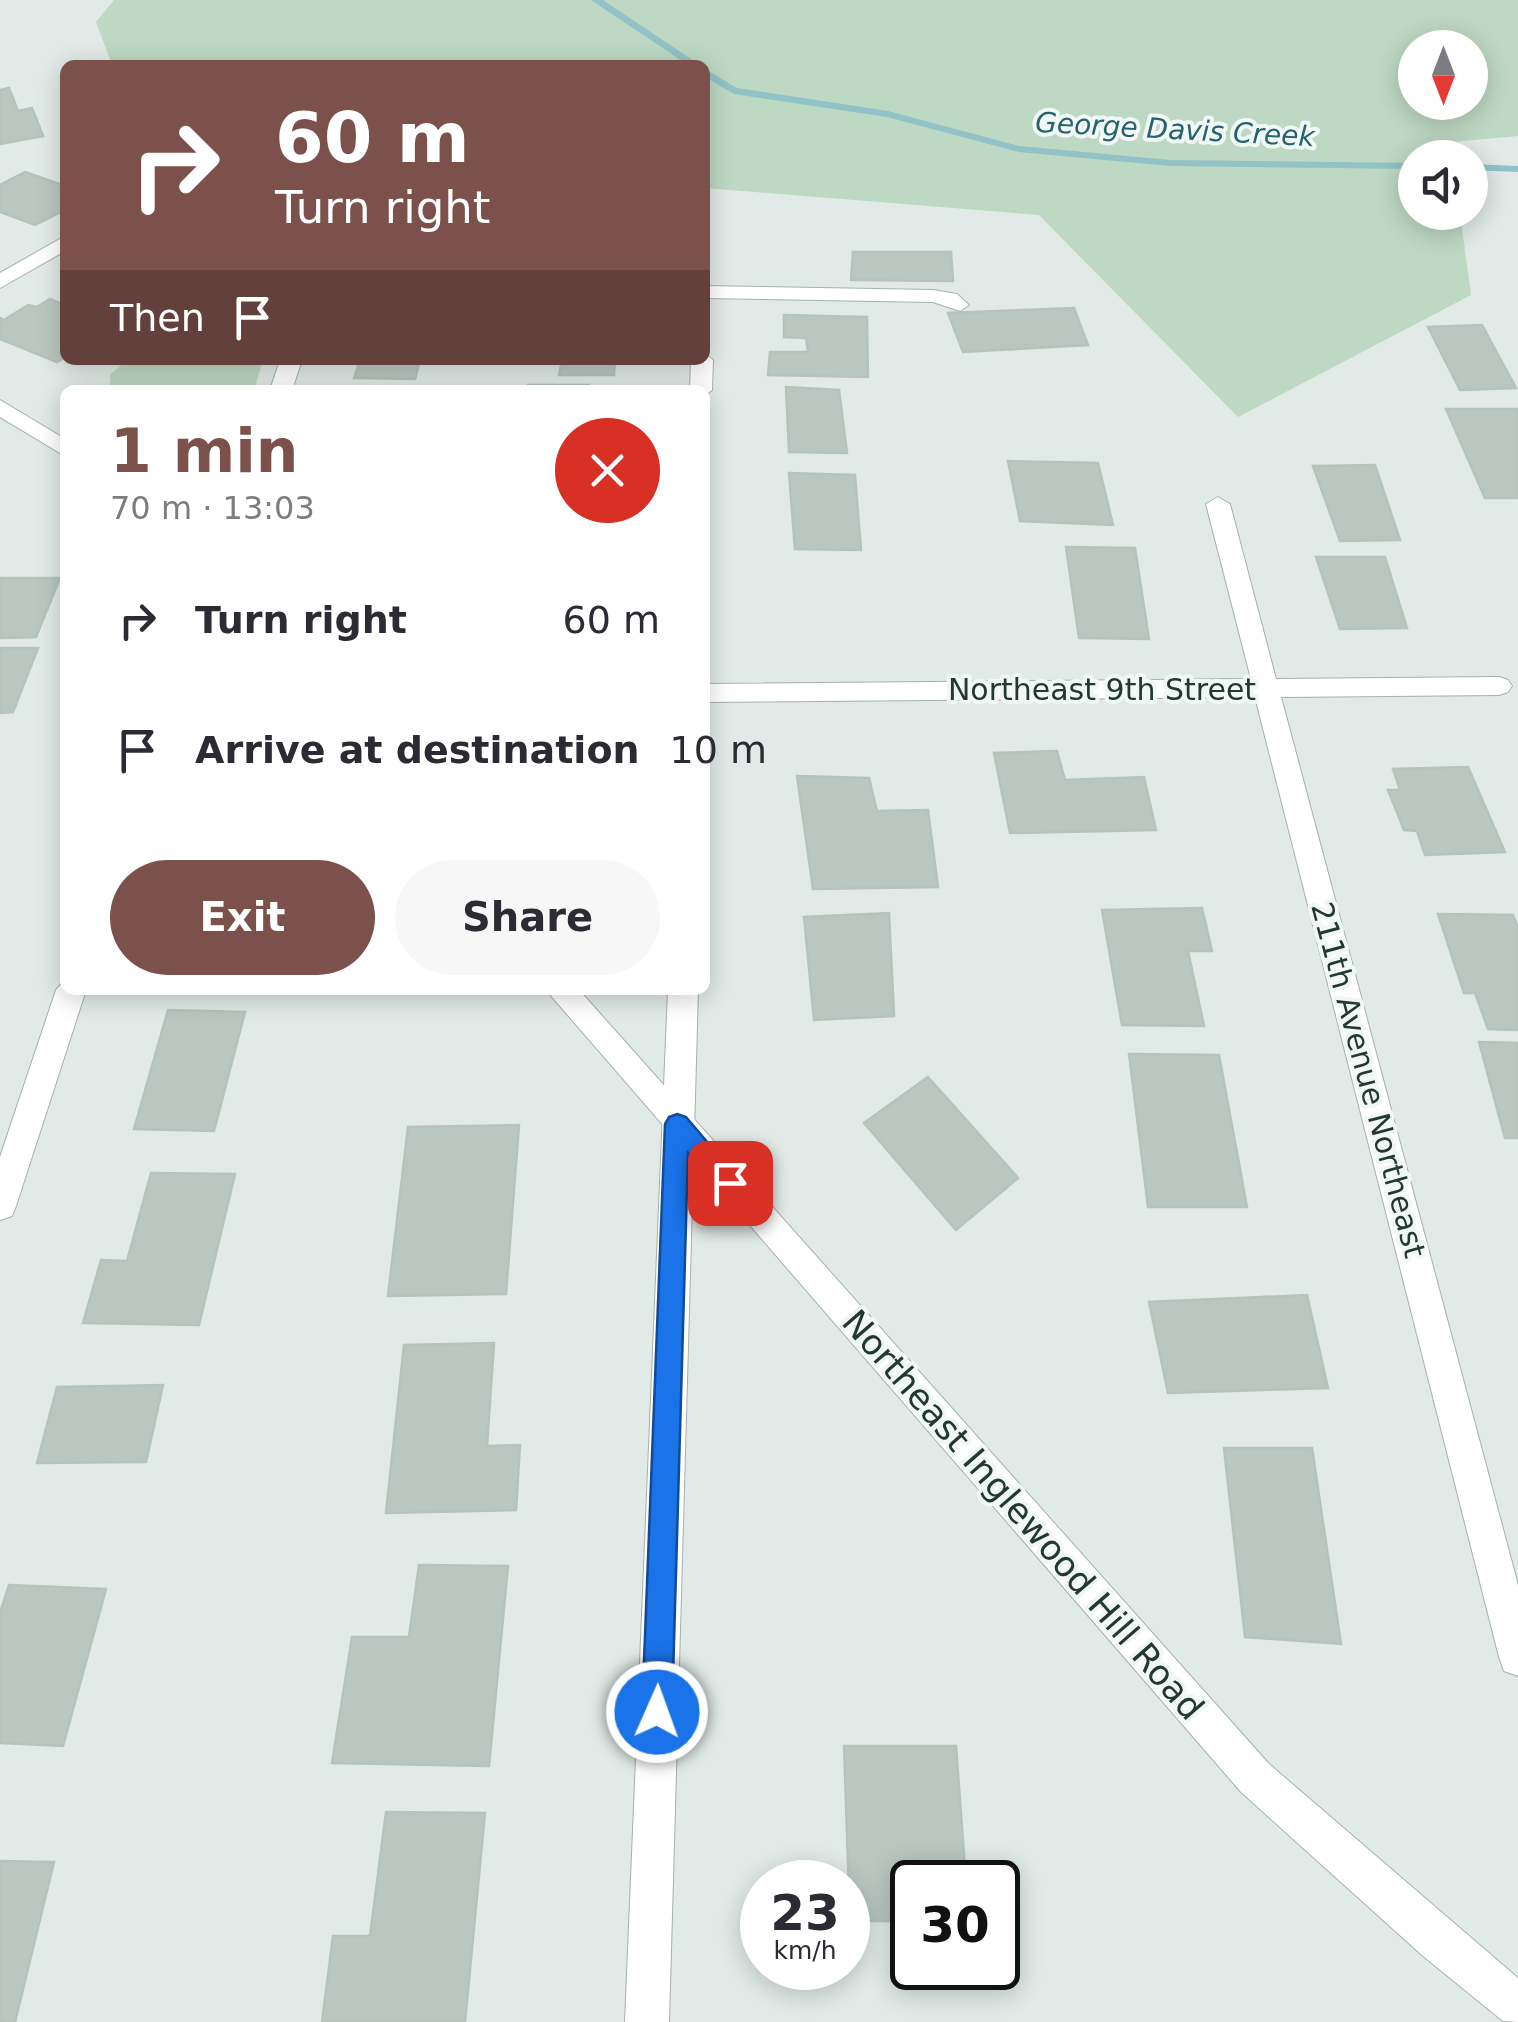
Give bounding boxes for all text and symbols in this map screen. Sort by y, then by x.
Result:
north arrow [1398,30,1488,120]
map controls [1398,30,1488,230]
text: 60 m [275,97,470,179]
icon: right [110,100,240,230]
water label: George Davis Creek [1034,106,1317,153]
button: sound [1398,140,1488,230]
text: Turn right [275,181,490,234]
icon: arrive [225,290,280,345]
text: Then [110,296,205,340]
text: 1 min [110,416,298,486]
button: close [555,418,660,523]
text: 70 m · 13:03 [110,489,315,527]
icon: right [110,593,165,648]
text: Turn right [195,598,407,642]
text: 60 m [563,598,660,642]
street label: Northeast 9th Street [948,672,1256,707]
icon: arrive [110,723,165,778]
text: Arrive at destination [195,728,640,772]
text: 10 m [670,728,767,772]
button: Exit [110,860,375,975]
button: Share [395,860,660,975]
street label: 211th Avenue Northeast [1304,898,1433,1262]
pin [688,1141,773,1226]
icon: arrive [703,1156,758,1211]
street label: Northeast Inglewood Hill Road [834,1302,1212,1728]
position arrow [605,1660,709,1764]
speed limit sign: 30 [890,1860,1020,1990]
text: 23 [770,1884,840,1942]
text: km/h [773,1936,837,1965]

